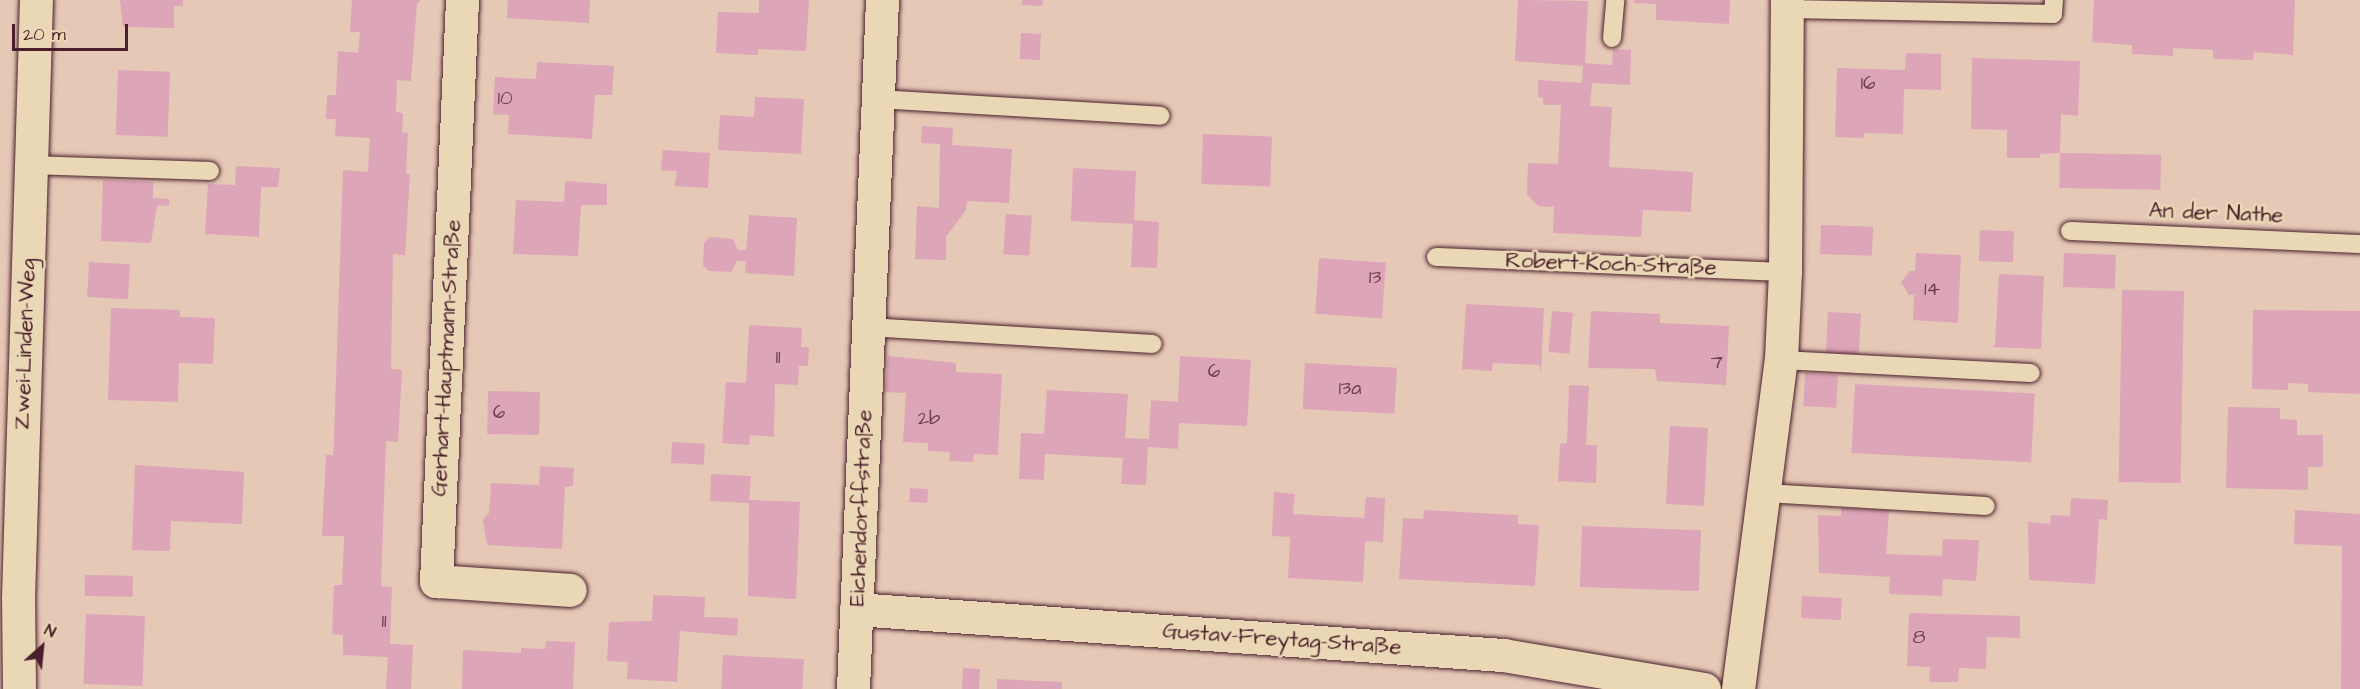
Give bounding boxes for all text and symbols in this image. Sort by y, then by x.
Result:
scale bar [15,12,130,50]
text: 20 m [23,22,66,47]
house number: 16 [1860,71,1876,95]
house number: 10 [497,86,513,110]
street label: An der Nathe [2148,197,2284,229]
street label: Gerhart-Hauptmann-Straße [426,219,466,497]
street label: Robert-Koch-Straße [1505,247,1717,281]
street label: Zwei-Linden-Weg [9,258,41,430]
house number: 13 [1369,265,1381,289]
house number: 14 [1924,277,1940,301]
house number: 11 [775,345,781,369]
house number: 7 [1711,350,1723,374]
house number: 6 [1208,359,1220,383]
house number: 13a [1339,376,1361,400]
house number: 6 [493,400,505,424]
house number: 2b [918,406,940,430]
street label: Eichendorffstraße [844,409,878,607]
house number: 11 [381,609,387,633]
north arrow [12,617,72,677]
street label: Gustav-Freytag-Straße [1162,617,1402,661]
text: N [41,619,60,643]
house number: 8 [1913,625,1925,649]

